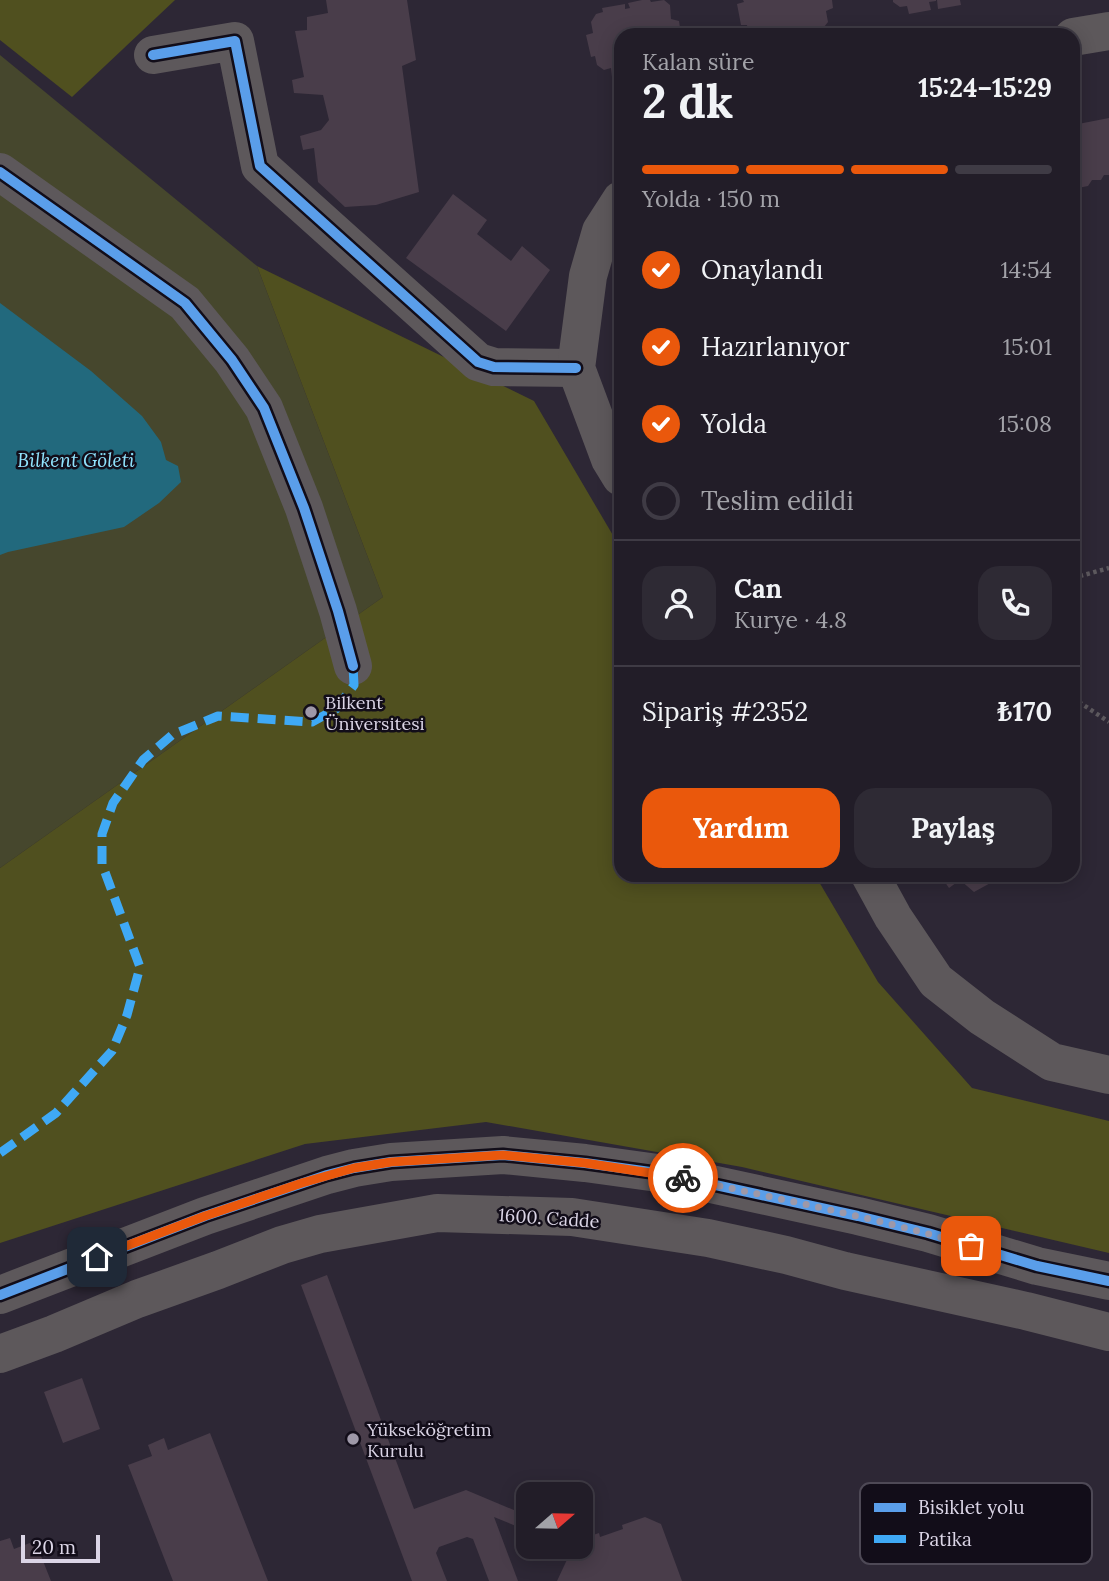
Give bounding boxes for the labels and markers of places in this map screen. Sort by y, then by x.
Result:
place label: Bilkent Üniversitesi [325,691,425,735]
marker: Bilkent Üniversitesi [303,704,319,720]
pin [941,1216,1001,1276]
pin [67,1227,127,1287]
place label: Yükseköğretim Kurulu [366,1418,491,1462]
marker: Yükseköğretim Kurulu [345,1431,361,1447]

